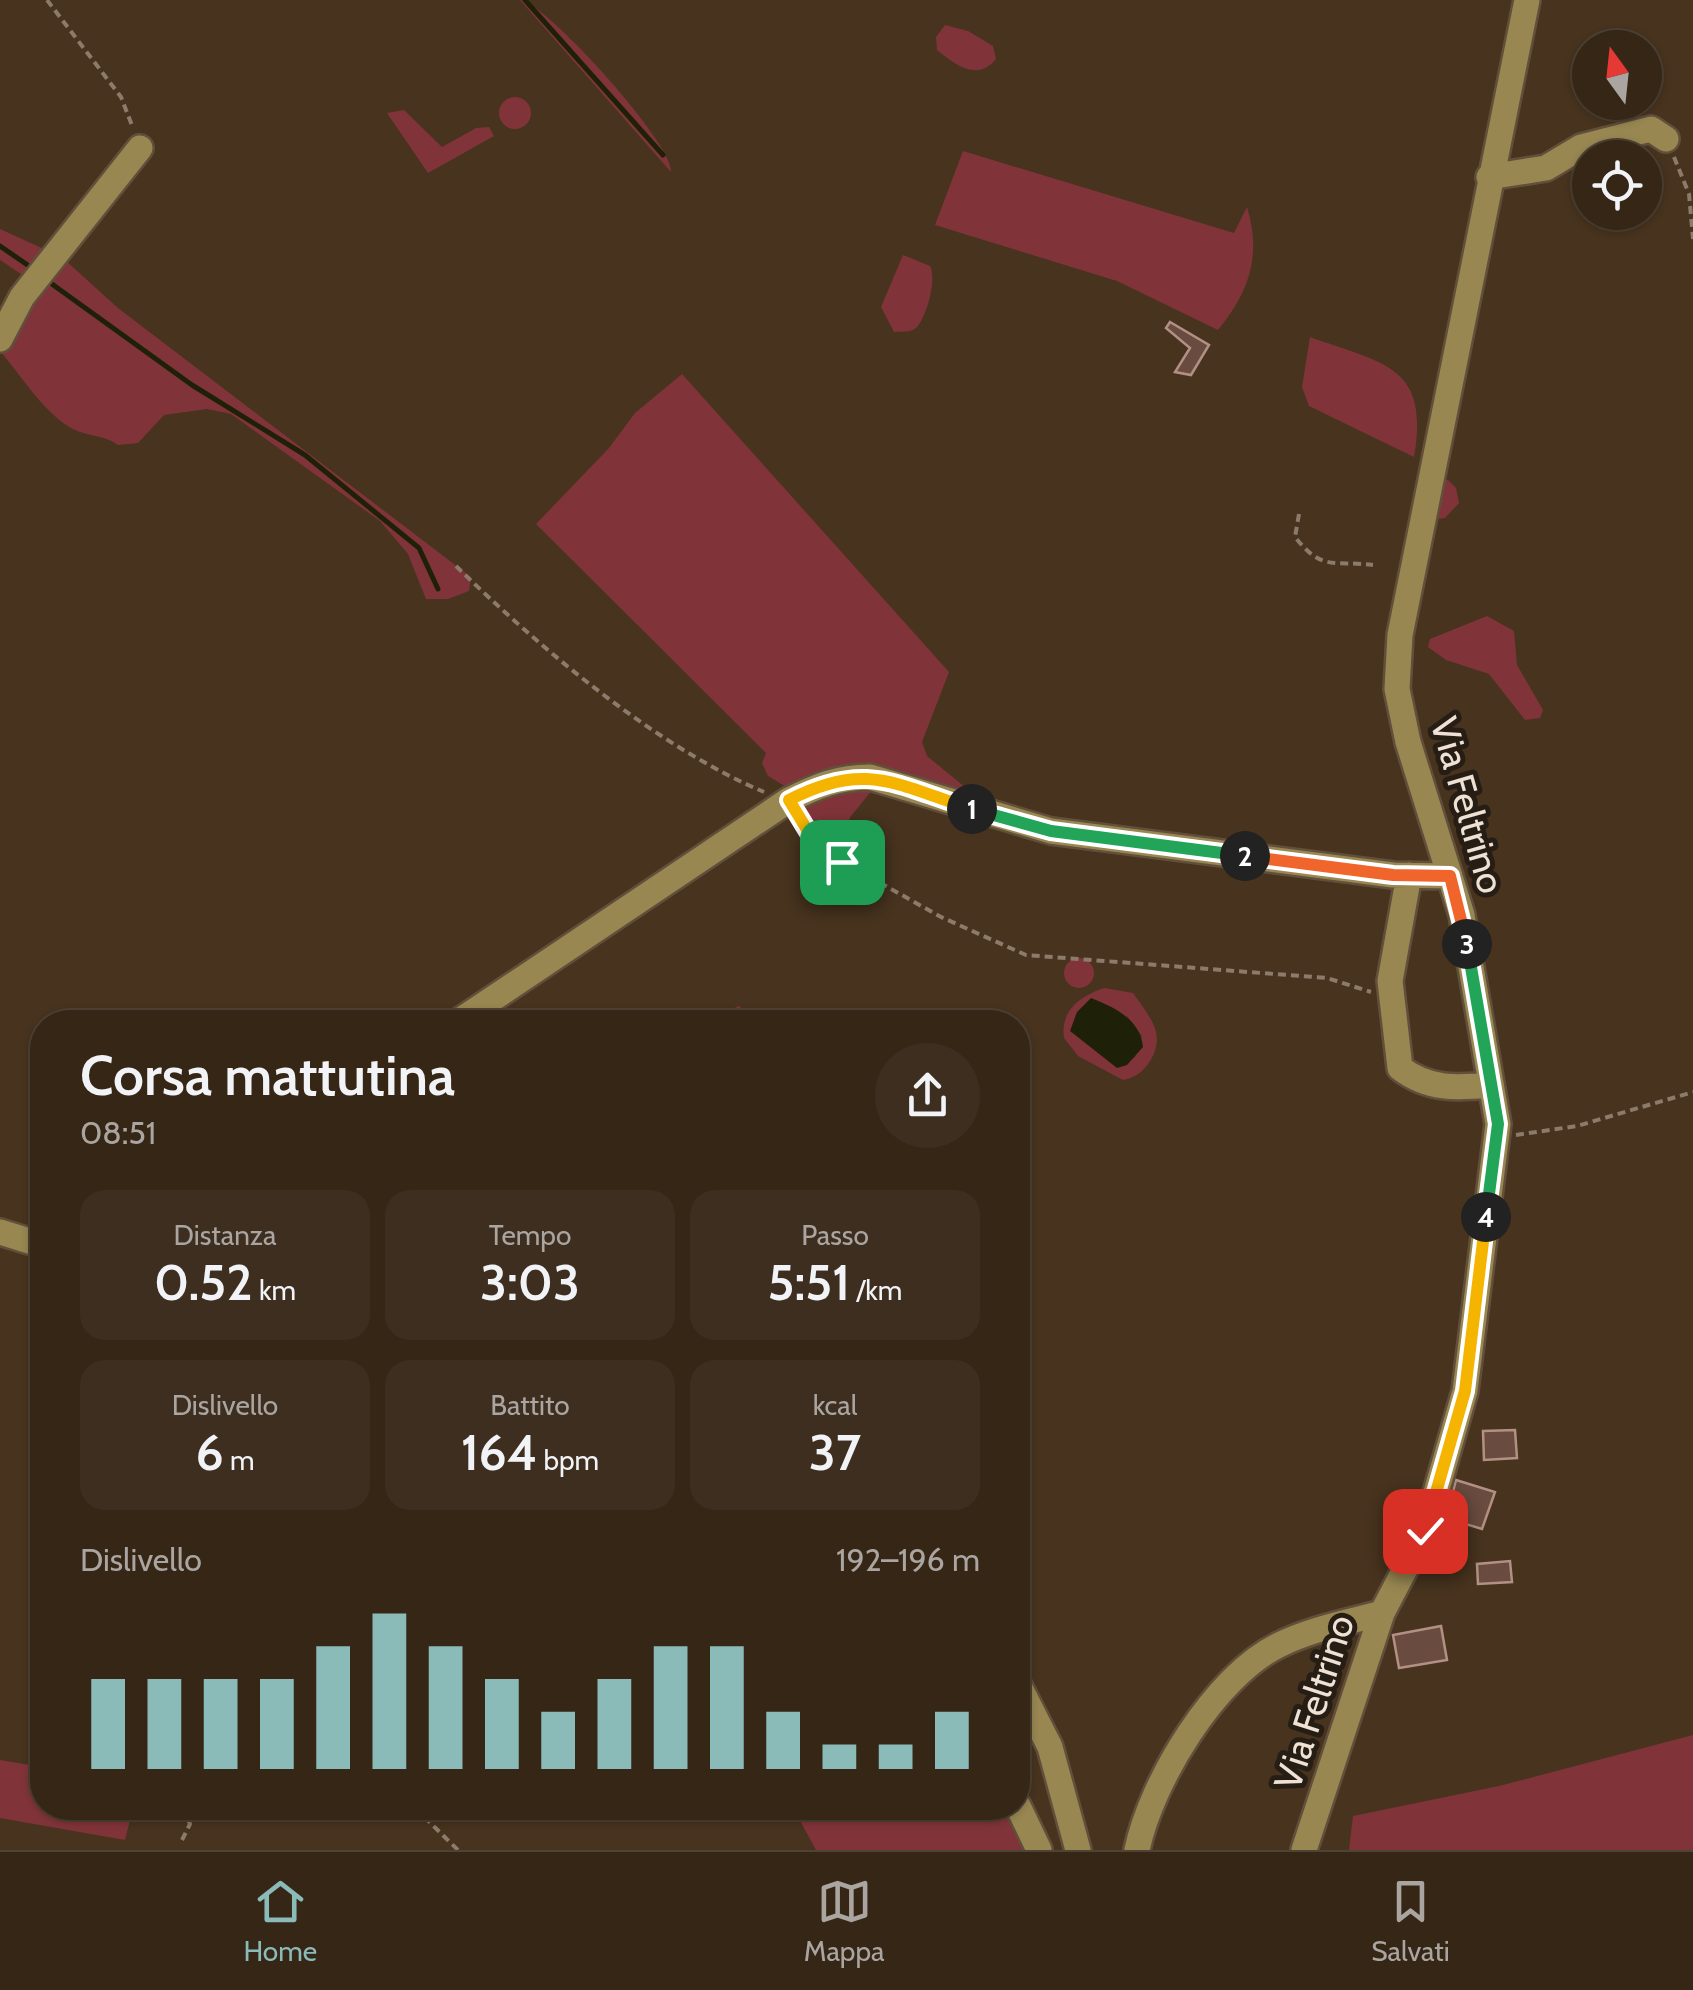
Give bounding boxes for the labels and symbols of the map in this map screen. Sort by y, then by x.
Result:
north arrow [1572,30,1662,120]
street label: Via Feltrino [1420,711,1516,899]
pin: 1 [947,784,997,834]
pin [800,820,885,905]
pin: 2 [1220,831,1270,881]
pin: 3 [1442,919,1492,969]
pin: 4 [1461,1192,1511,1242]
pin [1383,1489,1468,1574]
street label: Via Feltrino [1264,1609,1364,1795]

